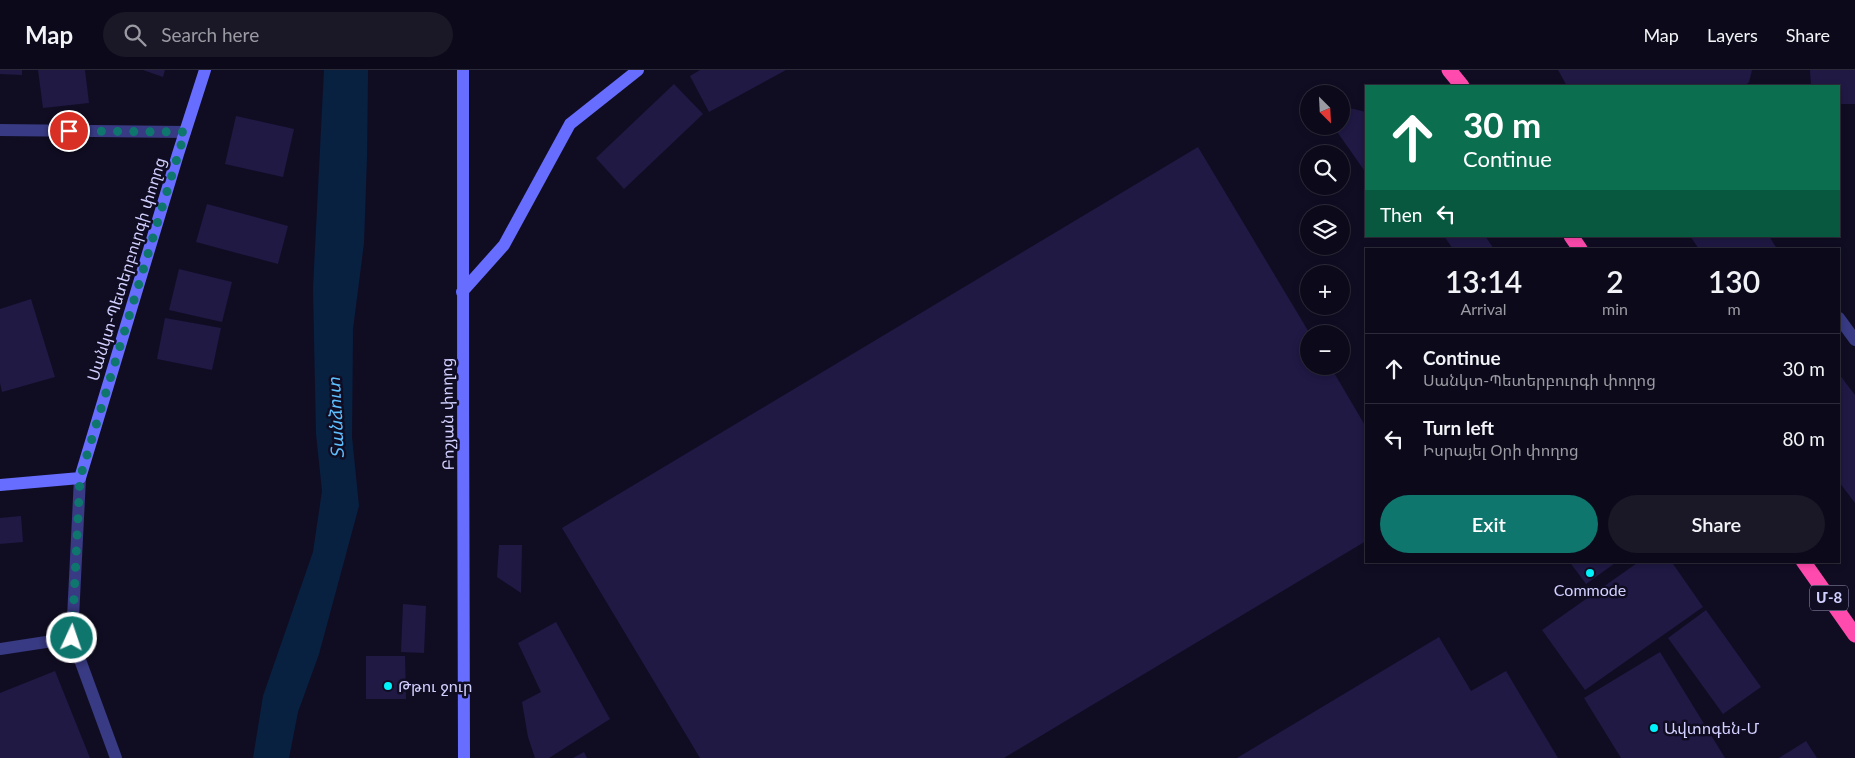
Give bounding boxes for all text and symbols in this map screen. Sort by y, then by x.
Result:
search box [103,12,453,57]
text: Map [25,20,73,49]
icon: search [121,21,149,49]
text: Search here [161,23,259,46]
text: Map [1643,24,1679,46]
text: Layers [1707,24,1758,46]
text: Share [1786,24,1830,46]
north arrow [1300,85,1350,135]
map controls [1300,85,1350,375]
text: 30 m [1463,103,1541,145]
icon: ahead [1380,105,1445,170]
pin [48,110,90,152]
icon: arrive [55,117,83,145]
button: search [1300,145,1350,195]
text: Continue [1463,145,1552,172]
street label: Սանկտ-Պետերբուրգի փողոց [82,155,170,383]
icon: left [1432,200,1460,228]
text: Then [1380,203,1422,226]
button: layers [1300,205,1350,255]
text: 13:14 [1445,263,1522,299]
text: 2 [1606,263,1624,299]
text: 130 [1708,263,1760,299]
button: + [1300,265,1350,315]
text: Arrival [1460,299,1507,318]
text: min [1602,299,1628,318]
text: m [1727,299,1741,318]
button: − [1300,325,1350,375]
text: Continue [1423,346,1501,369]
icon: ahead [1380,355,1408,383]
street label: Բոշյան փողոց [436,357,458,471]
text: 30 m [1782,357,1825,380]
text: Սանկտ-Պետերբուրգի փողոց [1423,370,1656,389]
water label: Տանձուտ [322,377,348,459]
text: Turn left [1423,416,1494,439]
icon: left [1380,425,1408,453]
text: 80 m [1782,427,1825,450]
text: Իսրայել Օրի փողոց [1423,440,1579,459]
button: Exit [1380,495,1598,553]
button: Share [1608,495,1825,553]
marker: Commode [1584,567,1596,579]
place label: Commode [1554,580,1626,599]
road number: Մ-8 [1810,586,1848,610]
position arrow [45,611,97,663]
place label: Թթու ջուր [398,676,473,696]
marker: Թթու ջուր [382,680,394,692]
place label: Ավտոգեն-Մ [1664,718,1760,738]
marker: Ավտոգեն-Մ [1648,722,1660,734]

